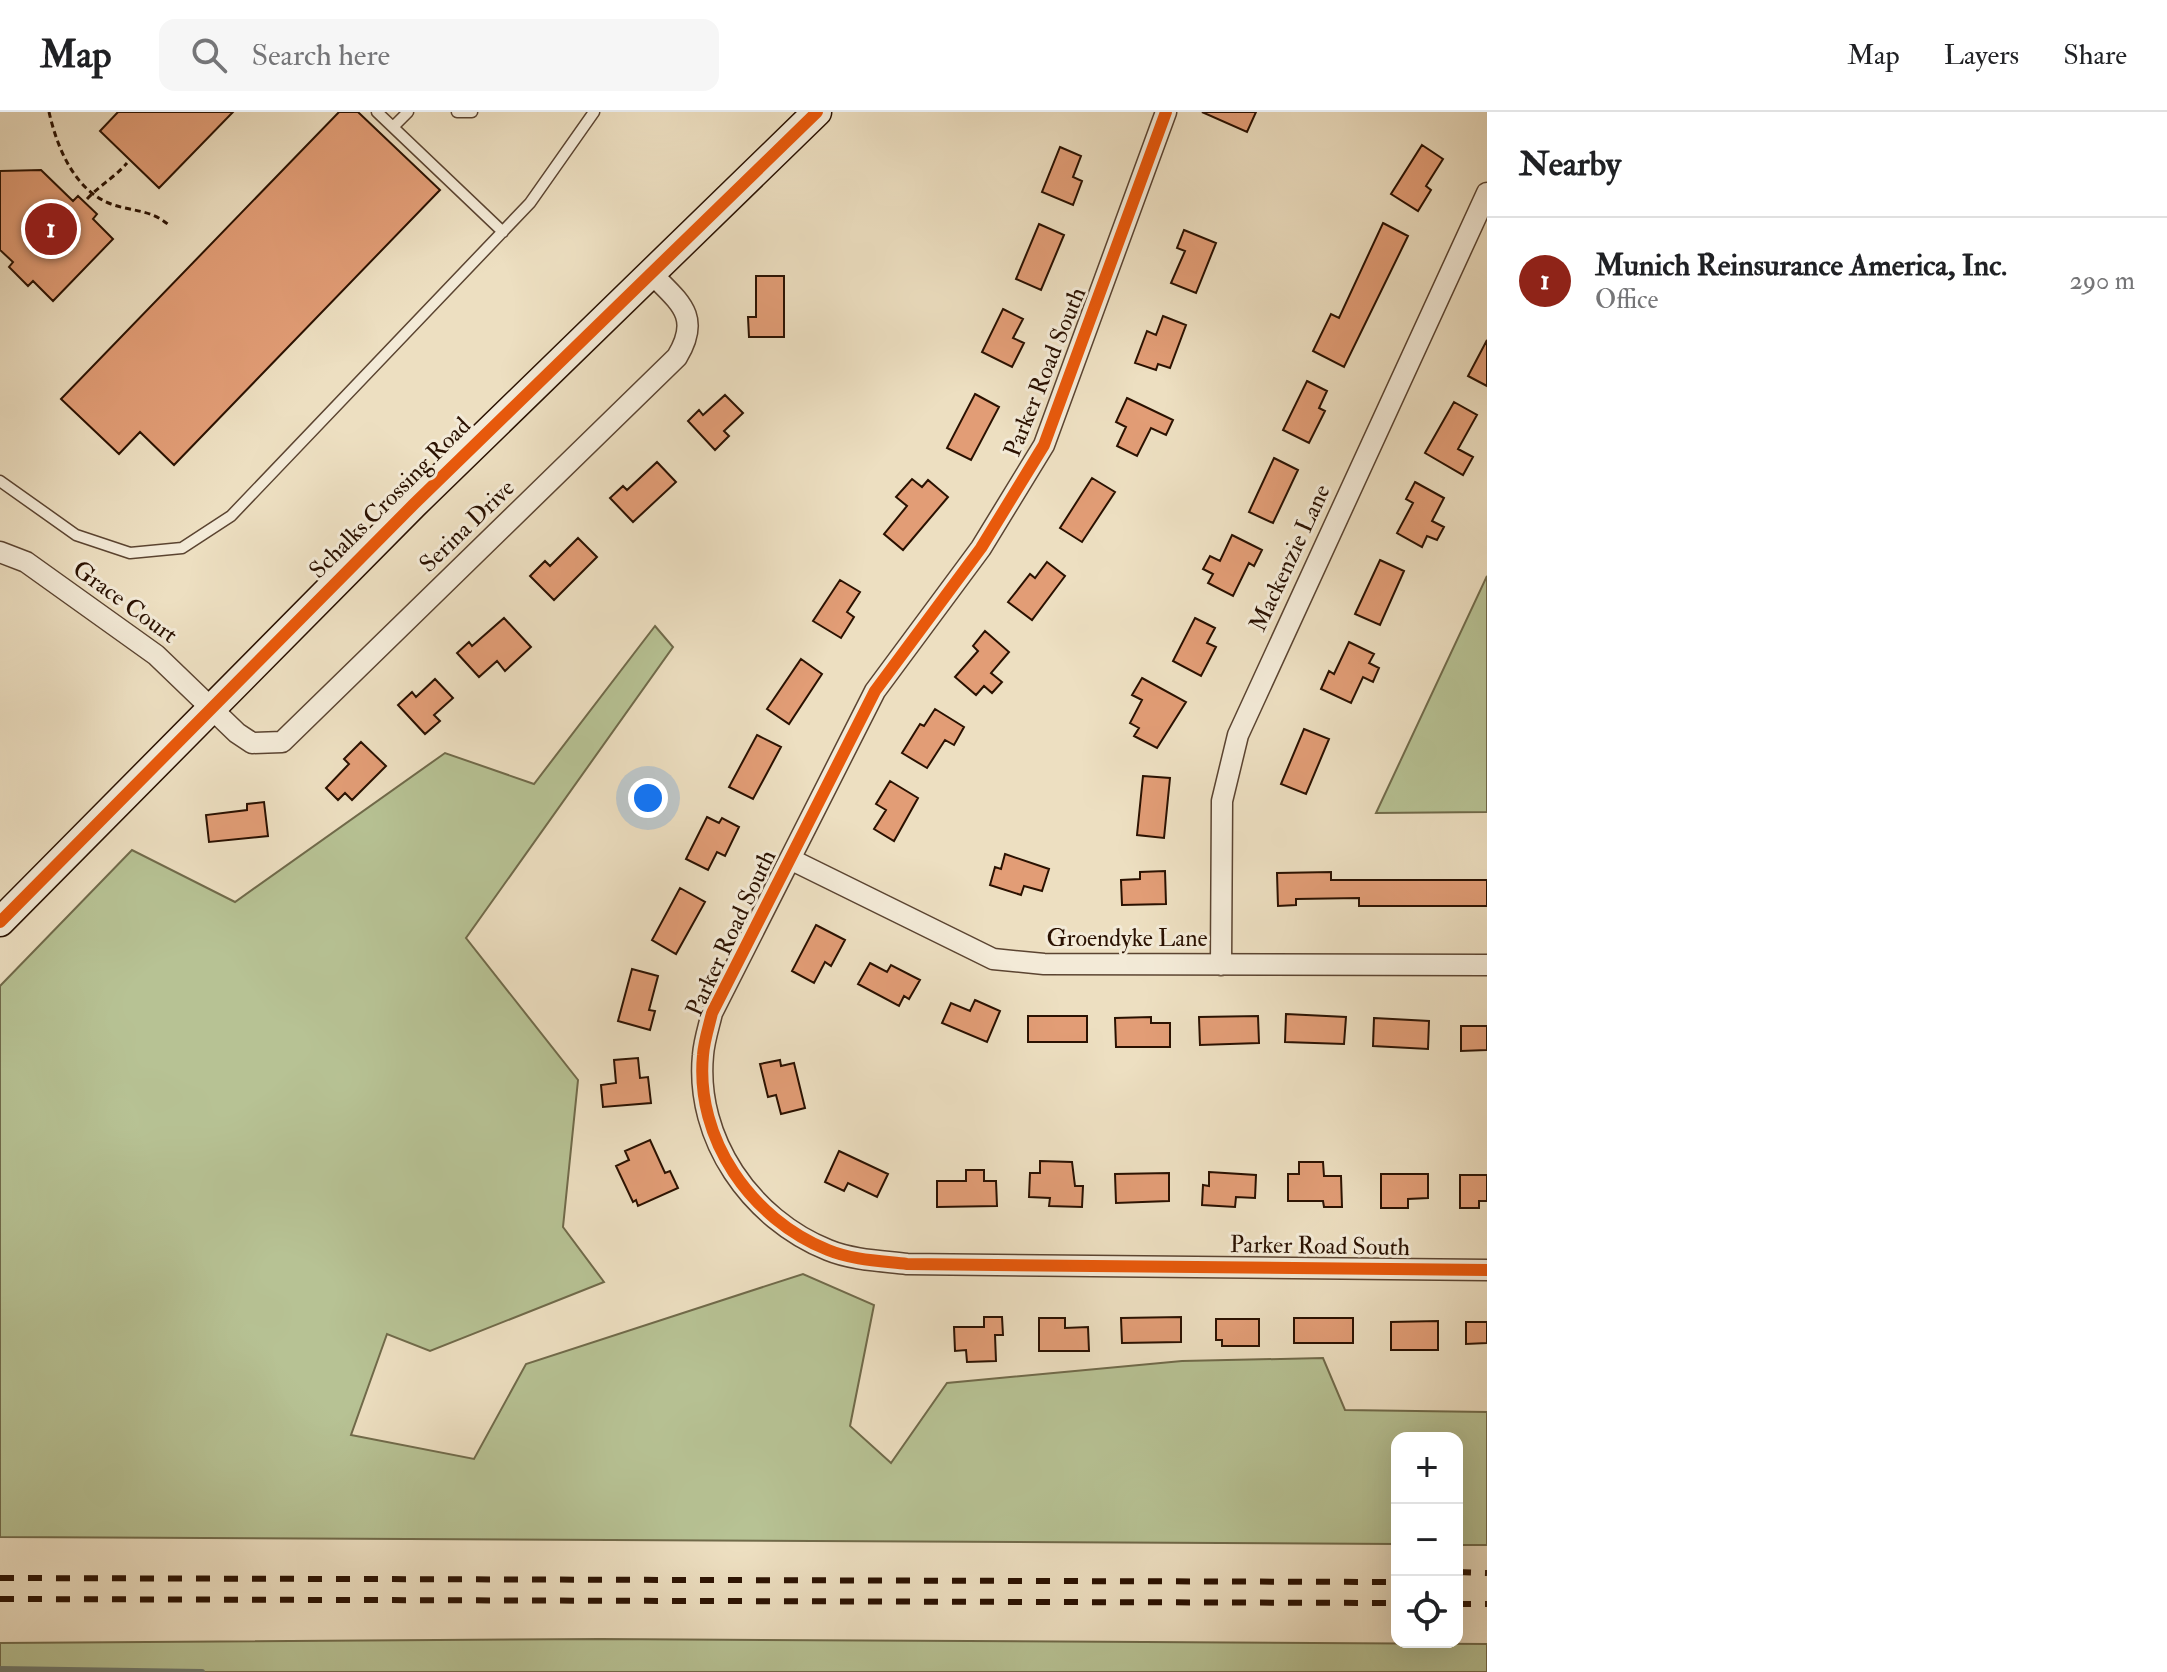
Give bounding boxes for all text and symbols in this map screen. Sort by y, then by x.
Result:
search box [159,19,719,91]
text: Map [40,31,111,79]
icon: search [187,33,231,77]
text: Search here [251,37,390,74]
text: Map [1847,38,1900,73]
text: Layers [1944,38,2019,73]
text: Share [2063,38,2127,73]
text: Nearby [1519,143,1621,186]
pin: 1 [25,199,77,259]
text: Munich Reinsurance America, Inc. [1595,247,2007,284]
text: 1 [1540,265,1550,297]
text: 290 m [2070,265,2135,297]
street label: Parker Road South [997,282,1093,461]
text: Office [1595,284,1658,316]
street label: Schalks Crossing Road [303,410,478,585]
street label: Serina Drive [413,473,521,579]
street label: Mackenzie Lane [1242,479,1338,637]
street label: Grace Court [67,554,184,651]
your location [628,778,668,818]
street label: Parker Road South [679,844,783,1021]
street label: Groendyke Lane [1046,923,1208,954]
street label: Parker Road South [1230,1229,1411,1263]
map controls [1391,1432,1463,1648]
button: + [1391,1432,1463,1504]
button: − [1391,1504,1463,1576]
button: locate [1391,1576,1463,1648]

